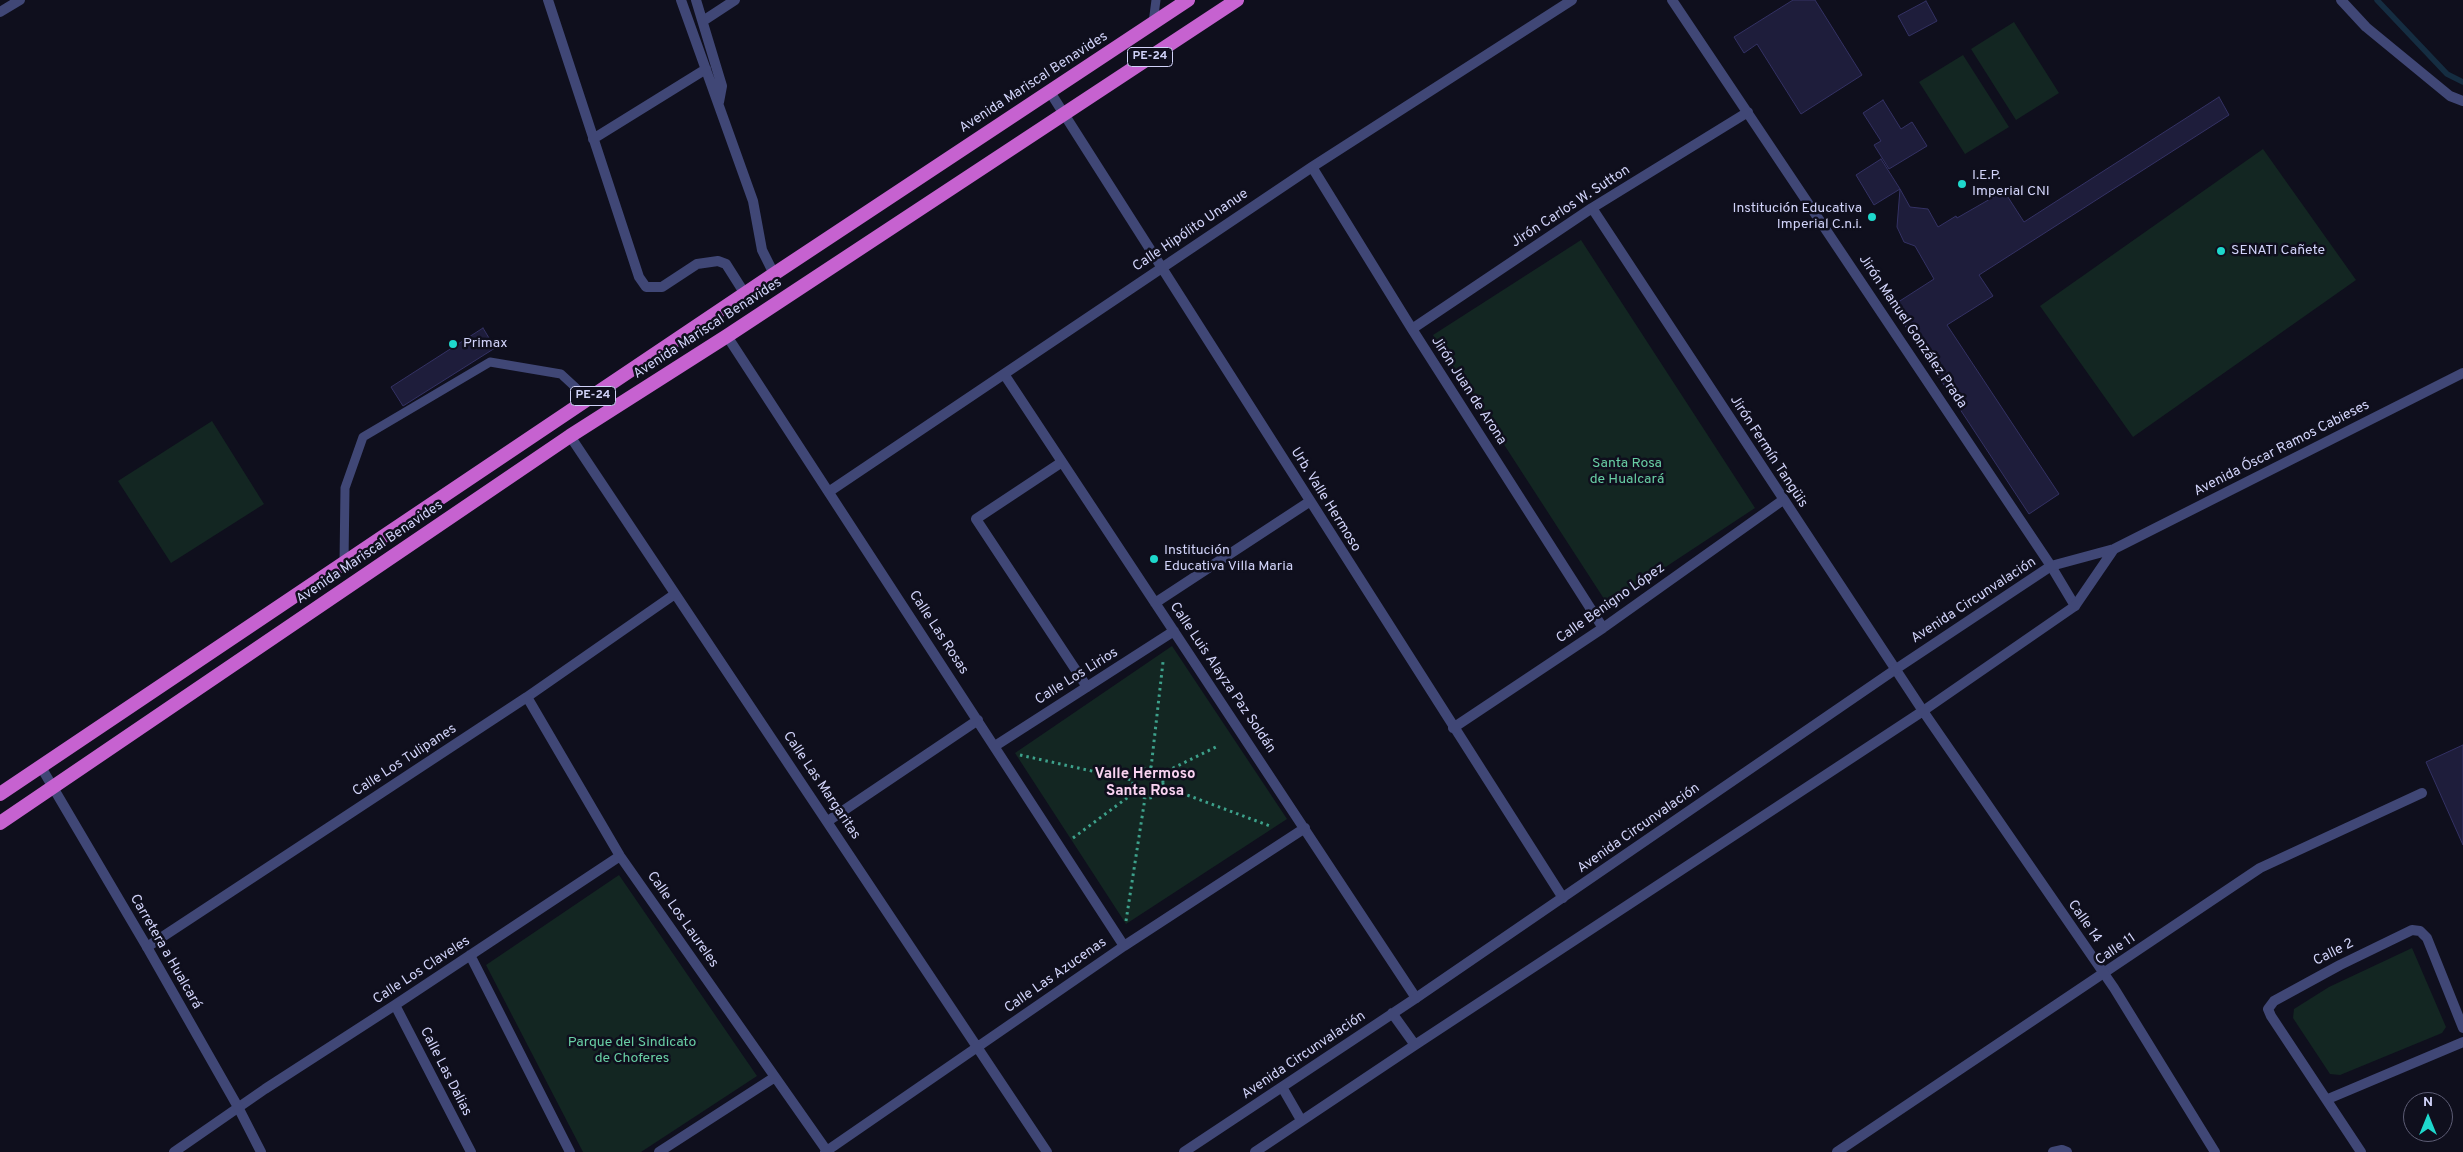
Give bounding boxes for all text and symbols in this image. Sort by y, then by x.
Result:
street label: Avenida Mariscal Benavides [957,29,1111,137]
road number: PE-24 [1128,48,1172,66]
street label: Jirón Carlos W. Sutton [1508,162,1634,252]
place label: I.E.P. Imperial CNI [1972,168,2050,200]
marker: I.E.P. Imperial CNI [1956,178,1968,190]
street label: Calle Hipólito Unanue [1130,186,1252,276]
place label: Institución Educativa Imperial C.n.i. [1732,201,1862,233]
marker: Institución Educativa Imperial C.n.i. [1866,211,1878,223]
place label: SENATI Cañete [2231,243,2325,259]
marker: SENATI Cañete [2215,245,2227,257]
street label: Jirón Manuel González Prada [1854,252,1970,412]
street label: Avenida Mariscal Benavides [631,275,785,383]
street label: Jirón Juan de Arona [1427,334,1509,448]
place label: Primax [463,336,507,352]
marker: Primax [447,338,459,350]
road number: PE-24 [570,386,616,406]
street label: Jirón Fermín Tangüis [1725,393,1811,511]
street label: Avenida Óscar Ramos Cabieses [2191,397,2373,501]
street label: Urb. Valle Hermoso [1286,445,1364,555]
park label: Santa Rosa de Hualcará [1590,456,1664,488]
street label: Avenida Mariscal Benavides [293,498,447,608]
place label: Institución Educativa Villa Maria [1164,543,1293,576]
marker: Institución Educativa Villa Maria [1148,553,1160,565]
street label: Avenida Circunvalación [1908,554,2040,648]
street label: Calle Benigno López [1554,560,1668,648]
street label: Calle Las Rosas [905,588,971,678]
street label: Calle Luis Alayza Paz Soldán [1165,599,1279,757]
street label: Calle Los Lirios [1032,645,1122,709]
street label: Calle Los Tulipanes [350,721,460,801]
street label: Calle Las Margaritas [779,729,863,843]
district label: Valle Hermoso Santa Rosa [1095,766,1195,801]
street label: Avenida Circunvalación [1575,780,1703,878]
street label: Calle Los Laureles [643,869,721,971]
street label: Carretera a Hualcará [125,892,205,1012]
street label: Calle 14 [2063,897,2105,947]
street label: Calle 11 [2093,930,2139,970]
street label: Calle Los Claveles [370,933,474,1009]
street label: Calle Las Azucenas [1002,935,1110,1017]
street label: Calle 2 [2311,936,2357,970]
street label: Avenida Circunvalación [1239,1008,1369,1104]
street label: Calle Las Dalias [415,1025,475,1119]
park label: Parque del Sindicato de Choferes [568,1035,696,1068]
north arrow [2403,1092,2453,1142]
text: N [2423,1094,2433,1111]

